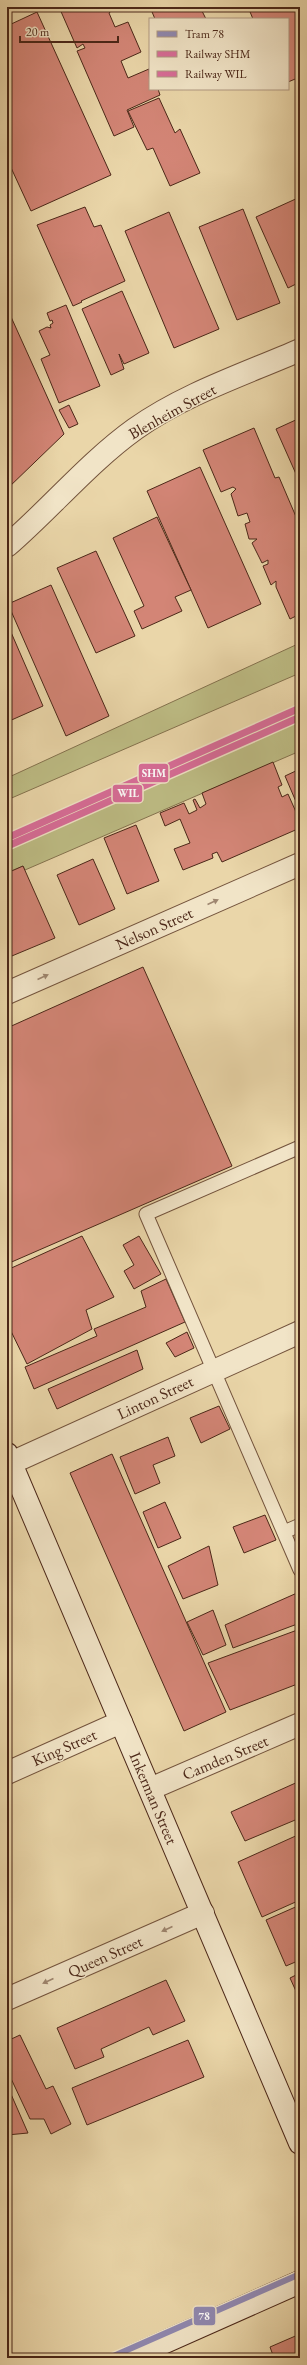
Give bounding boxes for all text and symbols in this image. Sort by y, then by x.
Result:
scale bar [20,18,118,44]
legend [149,18,289,90]
text: 20 m [26,24,50,40]
text: Tram 78 [185,26,224,42]
text: Railway SHM [185,46,251,62]
text: Railway WIL [185,66,247,82]
street label: Blenheim Street [125,379,220,444]
line badge: SHM [138,763,169,783]
text: SHM [142,766,166,780]
line badge: WIL [112,784,143,803]
text: WIL [117,786,139,800]
one-way arrow [207,899,218,905]
street label: Nelson Street [112,902,196,955]
one-way arrow [37,974,49,980]
street label: Linton Street [114,1371,197,1424]
street label: King Street [29,1724,100,1771]
street label: Camden Street [179,1730,271,1785]
street label: Inkerman Street [125,1749,182,1848]
one-way arrow [160,1926,172,1932]
street label: Queen Street [64,1931,146,1982]
one-way arrow [42,1978,53,1984]
line badge: 78 [193,2306,216,2326]
text: 78 [198,2309,210,2323]

